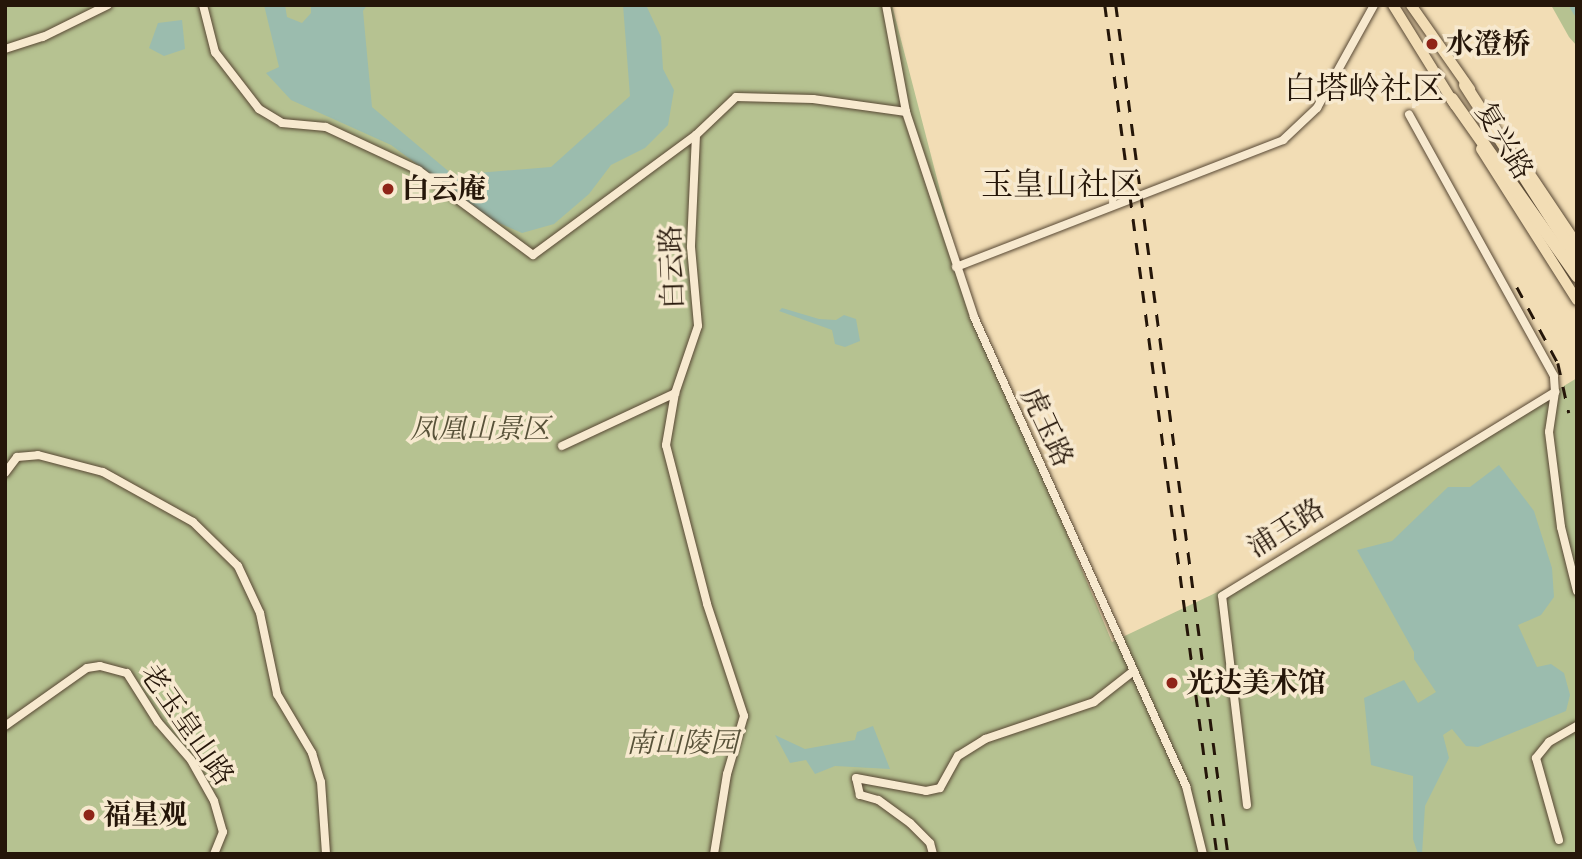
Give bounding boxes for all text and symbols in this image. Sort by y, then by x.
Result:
place label: 水澄桥 [1446,27,1530,61]
marker: 水澄桥 [1424,36,1440,52]
district label: 白塔岭社区 [1284,70,1444,108]
street label: 复兴路 [1468,96,1540,186]
district label: 玉皇山社区 [981,166,1141,204]
place label: 白云庵 [402,172,486,206]
marker: 白云庵 [380,181,396,197]
street label: 白云路 [654,224,690,310]
street label: 虎玉路 [1014,382,1080,472]
park label: 凤凰山景区 [410,412,550,446]
street label: 浦玉路 [1241,491,1331,565]
street label: 老玉皇山路 [133,658,241,792]
place label: 光达美术馆 [1186,666,1326,700]
marker: 光达美术馆 [1164,675,1180,691]
park label: 南山陵园 [626,726,738,760]
place label: 福星观 [103,798,187,832]
marker: 福星观 [81,807,97,823]

